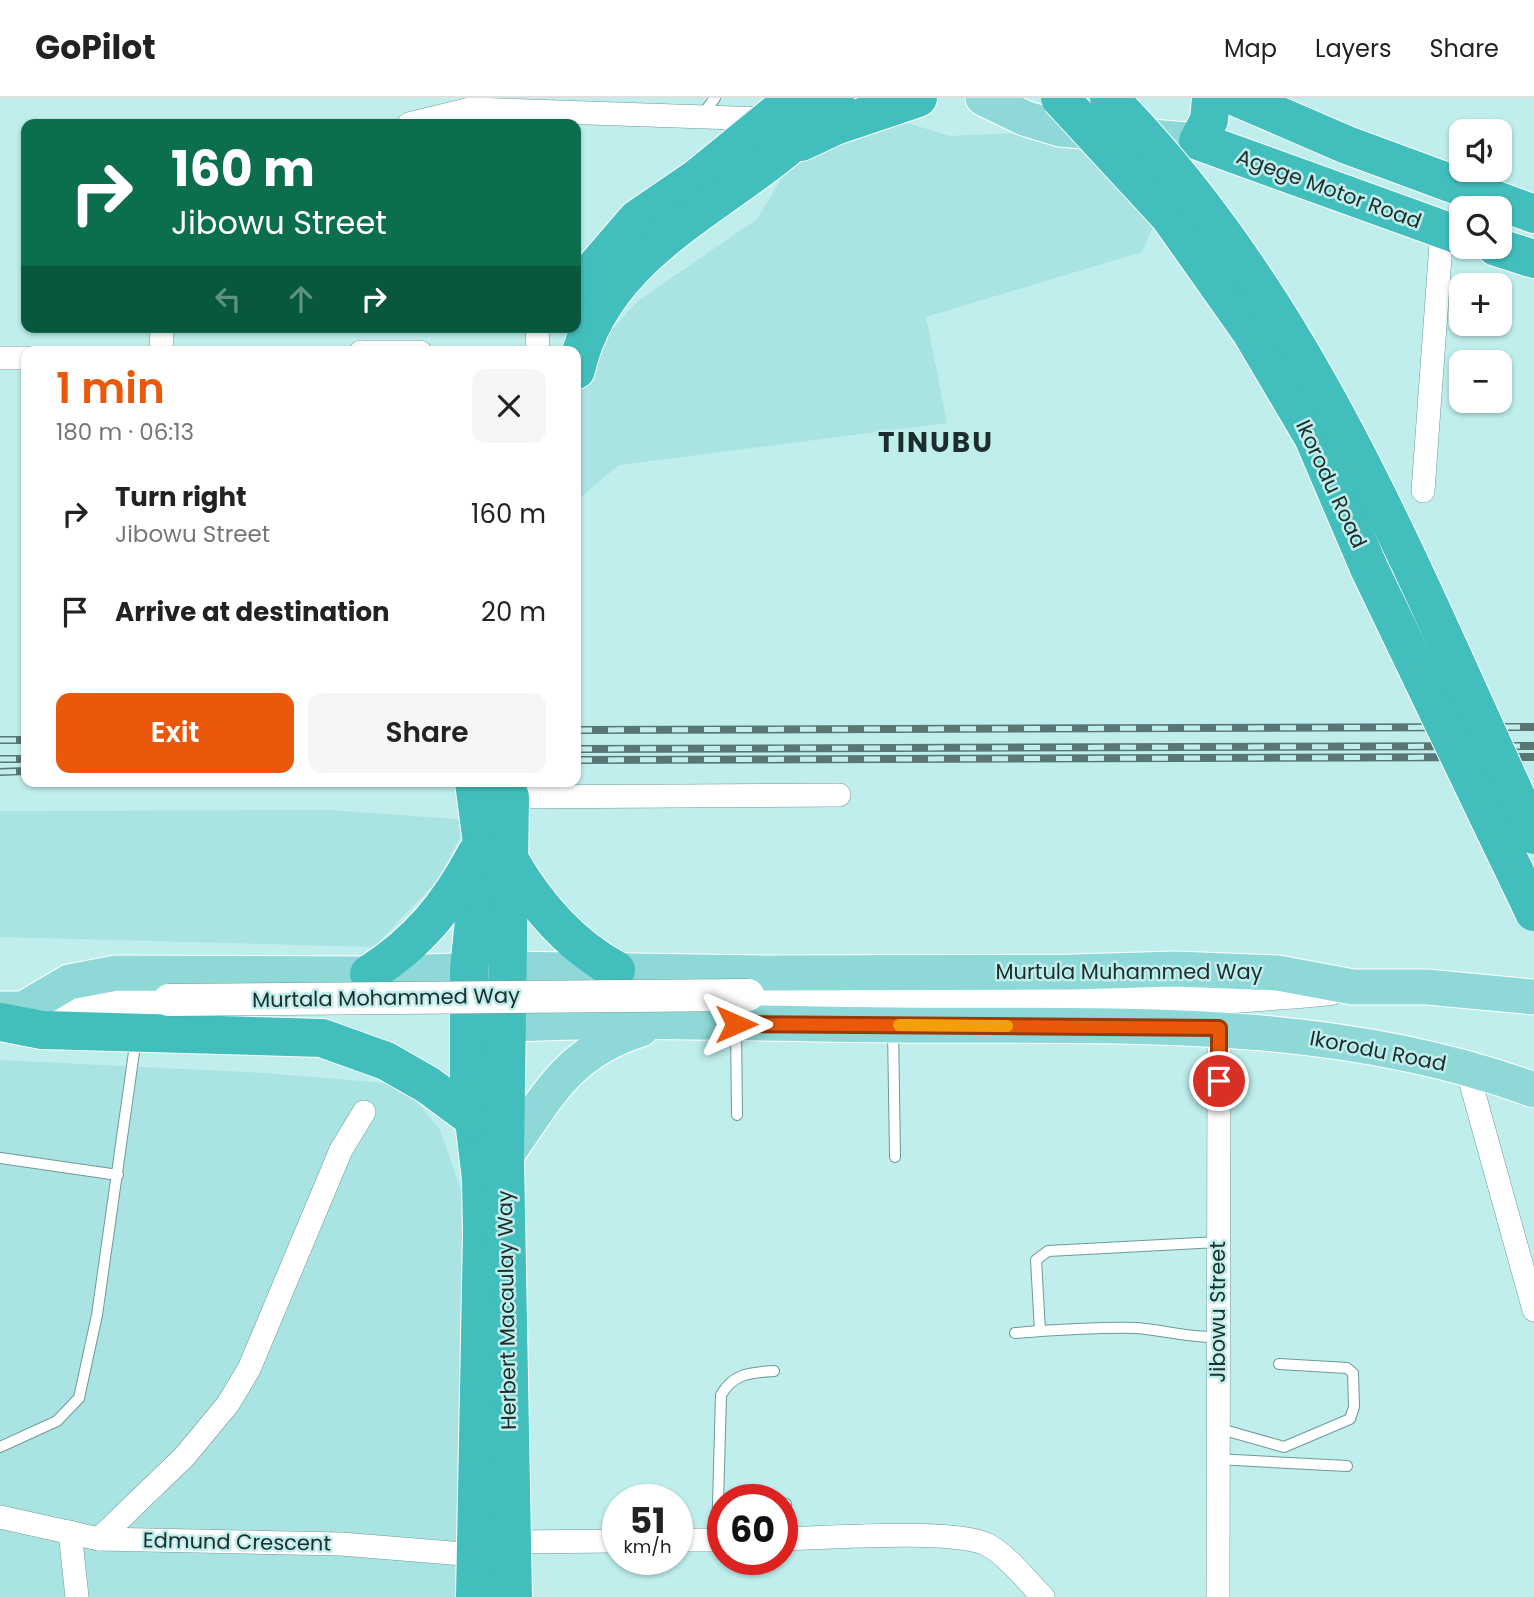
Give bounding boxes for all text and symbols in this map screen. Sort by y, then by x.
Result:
text: GoPilot [35,24,156,71]
text: Map [1224,32,1277,65]
text: Layers [1315,32,1391,65]
text: Share [1429,32,1499,65]
map controls [1449,119,1512,413]
button: sound [1449,119,1512,182]
text: 160 m [171,135,315,203]
street label: Agege Motor Road [1233,142,1426,235]
icon: right [56,147,147,238]
button: search [1449,196,1512,259]
text: Jibowu Street [171,200,387,245]
button: + [1449,273,1512,336]
icon: left [209,280,247,318]
icon: ahead [282,280,320,318]
icon: right [355,280,393,318]
button: − [1449,350,1512,413]
text: 1 min [56,359,165,418]
button: close [472,369,546,443]
street label: Ikorodu Road [1289,415,1374,553]
text: 180 m · 06:13 [56,416,194,448]
district label: TINUBU [878,423,994,462]
text: Turn right [115,479,247,515]
icon: right [56,495,94,533]
text: 160 m [471,496,546,532]
text: Jibowu Street [115,518,270,550]
icon: arrive [56,593,94,631]
text: Arrive at destination [115,594,390,630]
text: 20 m [481,594,546,630]
button: Exit [56,693,294,773]
button: Share [308,693,546,773]
street label: Murtula Muhammed Way [995,957,1263,986]
street label: Murtala Mohammed Way [252,981,520,1014]
position arrow [699,987,773,1061]
street label: Ikorodu Road [1307,1023,1449,1078]
pin [1189,1051,1249,1111]
icon: arrive [1200,1062,1238,1100]
street label: Herbert Macaulay Way [490,1190,523,1430]
street label: Jibowu Street [1203,1241,1232,1383]
speed limit sign: 60 [707,1484,798,1575]
text: 51 [630,1496,665,1545]
street label: Edmund Crescent [143,1525,331,1558]
text: km/h [624,1534,671,1559]

